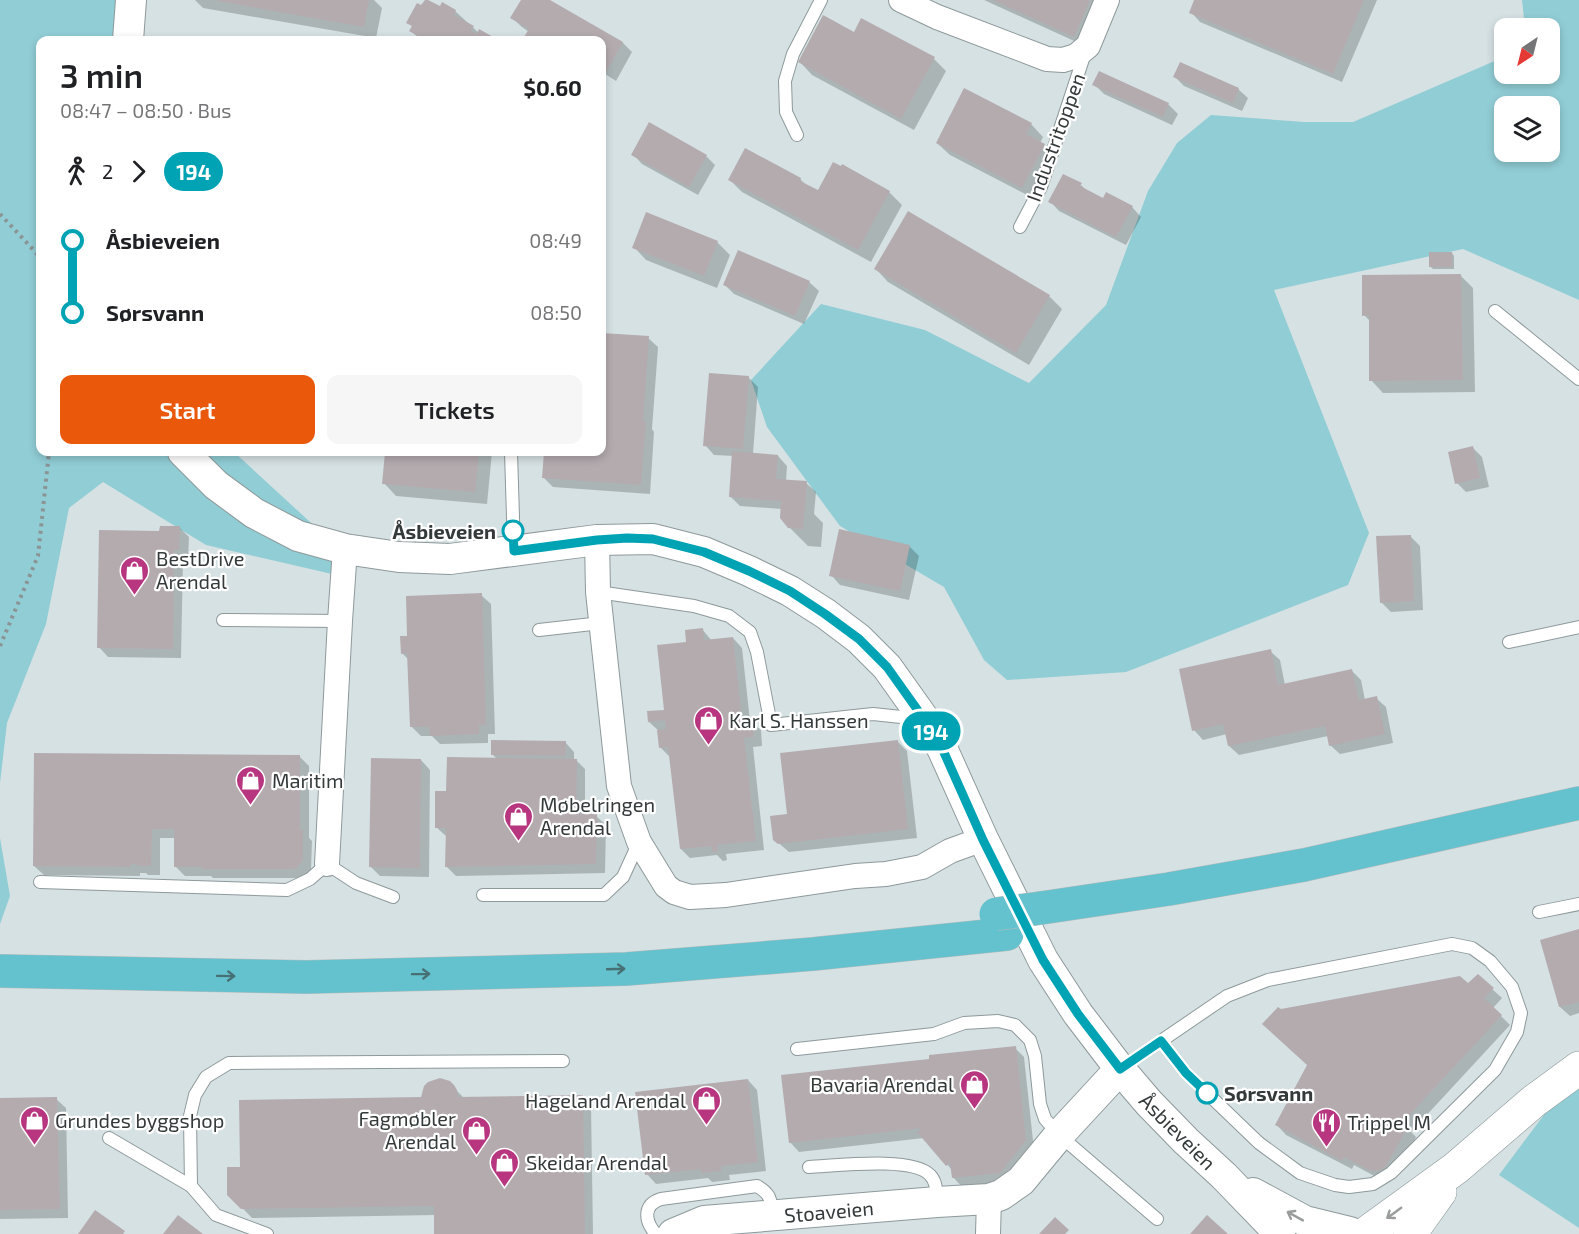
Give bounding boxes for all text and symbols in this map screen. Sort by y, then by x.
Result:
north arrow [1494,18,1560,84]
map controls [1494,18,1560,162]
text: 3 min [60,55,143,95]
street label: Industritoppen [1021,69,1089,205]
text: $0.60 [523,74,582,100]
button: layers [1494,96,1560,162]
text: 08:47 – 08:50 · Bus [60,98,232,122]
icon: walk [60,155,93,188]
icon: forward [122,155,155,188]
text: 2 [102,159,113,183]
text: 194 [176,159,211,184]
text: Åsbieveien [106,227,220,253]
text: 08:49 [529,228,582,252]
text: Sørsvann [106,299,204,325]
text: 08:50 [530,300,582,324]
button: Start [60,375,315,444]
button: Tickets [327,375,582,444]
place label: Åsbieveien [393,519,496,543]
marker: Åsbieveien [502,520,524,542]
place label: BestDrive Arendal [156,546,244,593]
shop icon: BestDrive Arendal [119,554,151,596]
shop icon: Karl S. Hanssen [692,704,724,746]
place label: Karl S. Hanssen [729,708,869,732]
line badge: 194 [896,712,966,750]
text: 194 [914,719,948,744]
shop icon: Maritim [235,764,267,806]
place label: Maritim [272,768,344,792]
place label: Møbelringen Arendal [540,792,655,839]
shop icon: Møbelringen Arendal [503,800,535,842]
one-way arrow [606,963,626,975]
one-way arrow [411,968,431,980]
one-way arrow [216,970,236,981]
shop icon: Bavaria Arendal [959,1068,991,1110]
place label: Bavaria Arendal [810,1072,954,1096]
place label: Sørsvann [1224,1081,1313,1105]
marker: Sørsvann [1196,1082,1218,1104]
shop icon: Hageland Arendal [691,1084,723,1126]
place label: Hageland Arendal [525,1088,686,1112]
street label: Åsbieveien [1135,1088,1221,1174]
shop icon: Grundes byggshop [18,1104,50,1146]
place label: Fagmøbler Arendal [359,1106,456,1153]
restaurant icon: Trippel M [1310,1106,1342,1148]
place label: Grundes byggshop [55,1108,224,1132]
place label: Trippel M [1347,1110,1431,1134]
shop icon: Fagmøbler Arendal [461,1114,493,1156]
shop icon: Skeidar Arendal [489,1146,521,1188]
place label: Skeidar Arendal [526,1150,668,1174]
street label: Stoaveien [783,1195,875,1227]
one-way arrow [1386,1207,1402,1220]
one-way arrow [1286,1210,1304,1221]

